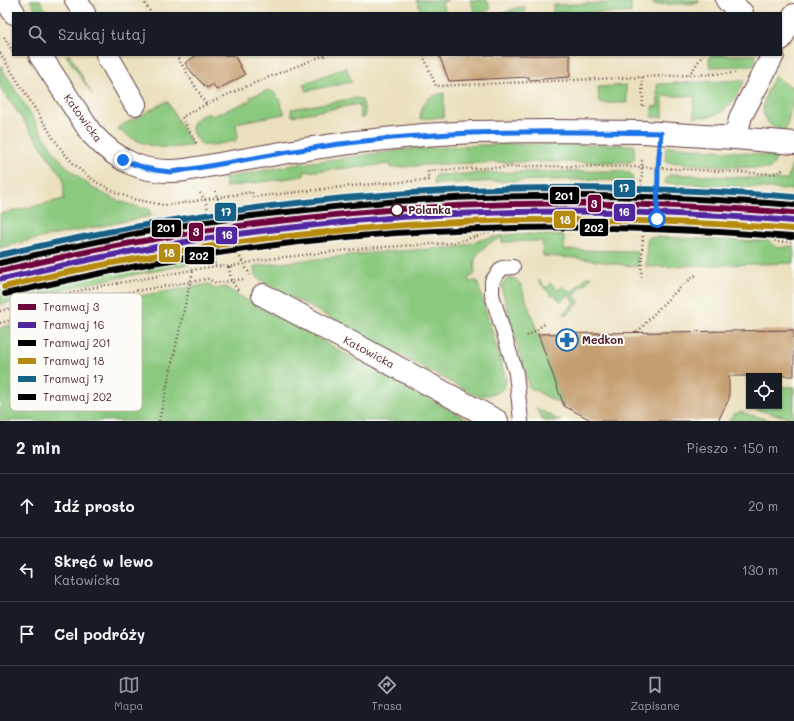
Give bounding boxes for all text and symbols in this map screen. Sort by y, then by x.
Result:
search box [12,12,782,56]
icon: search [26,23,48,45]
text: Szukaj tutaj [58,24,146,44]
street label: Katowicka [61,91,106,145]
route end [114,151,132,169]
line badge: 17 [613,179,636,198]
text: 17 [619,180,630,195]
line badge: 201 [549,186,580,205]
text: 201 [555,188,573,203]
line badge: 3 [587,194,602,213]
text: 3 [591,196,598,211]
line badge: 17 [214,202,237,222]
place label: Polanka [408,202,451,217]
marker: Polanka [390,203,404,217]
line badge: 16 [613,203,636,222]
text: 17 [221,204,232,219]
text: 16 [618,204,630,219]
line badge: 18 [553,210,576,229]
route start [648,210,666,228]
text: 18 [559,212,571,227]
line badge: 202 [579,218,609,237]
line badge: 201 [151,219,182,238]
text: 201 [157,220,175,235]
text: 202 [584,220,604,235]
line badge: 3 [188,222,204,242]
text: 3 [193,224,200,239]
line badge: 16 [215,226,238,245]
text: 16 [221,227,233,242]
line badge: 18 [158,243,181,263]
text: 18 [163,245,175,260]
line badge: 202 [184,246,215,265]
text: 202 [189,248,209,263]
legend [10,293,142,411]
text: Tramwaj 3 [43,299,100,314]
text: Tramwaj 16 [43,317,104,332]
pharmacy icon: Medkon [554,327,580,353]
street label: Katowicka [341,332,398,371]
place label: Medkon [582,332,623,347]
text: Tramwaj 201 [43,335,111,350]
text: Tramwaj 18 [43,353,105,368]
text: Tramwaj 17 [43,371,104,386]
map controls [746,373,782,409]
button: locate [746,373,782,409]
text: Tramwaj 202 [43,389,112,404]
text: 2 min [16,436,61,458]
text: Pieszo · 150 m [687,439,778,456]
icon: ahead [16,495,38,517]
text: Idź prosto [54,496,135,516]
text: 20 m [748,497,778,514]
text: Skręć w lewo [54,551,153,571]
icon: left [16,559,38,581]
text: 130 m [742,561,778,578]
text: Katowicka [54,571,120,588]
icon: arrive [16,623,38,645]
text: Cel podróży [54,624,145,644]
tab: Mapa [114,674,143,713]
tab: Trasa [372,674,402,713]
tab: Zapisane [630,674,680,713]

